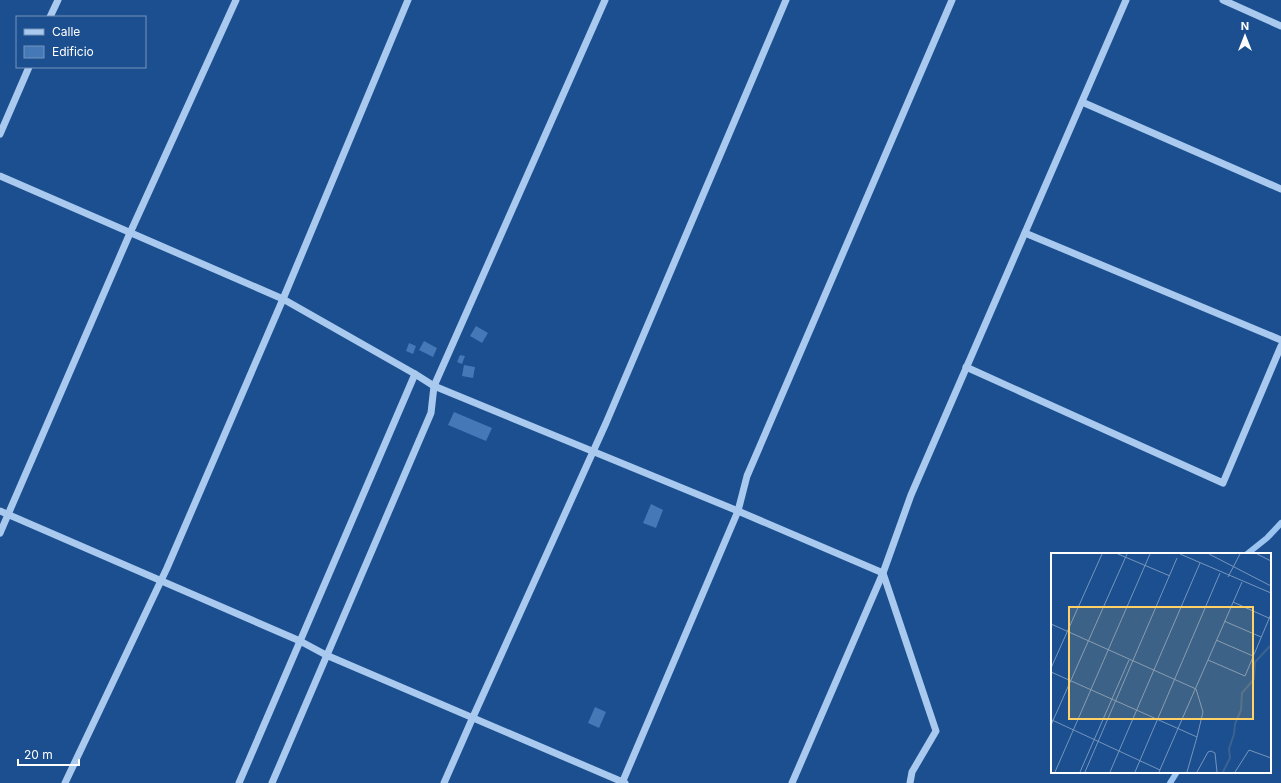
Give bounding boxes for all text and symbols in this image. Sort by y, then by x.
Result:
legend [16,16,146,68]
north arrow [1225,16,1265,56]
text: N [1241,19,1249,33]
text: Calle [52,24,80,39]
text: Edificio [52,44,94,59]
inset map [1051,553,1271,773]
scale bar [18,741,79,767]
text: 20 m [24,747,53,762]

